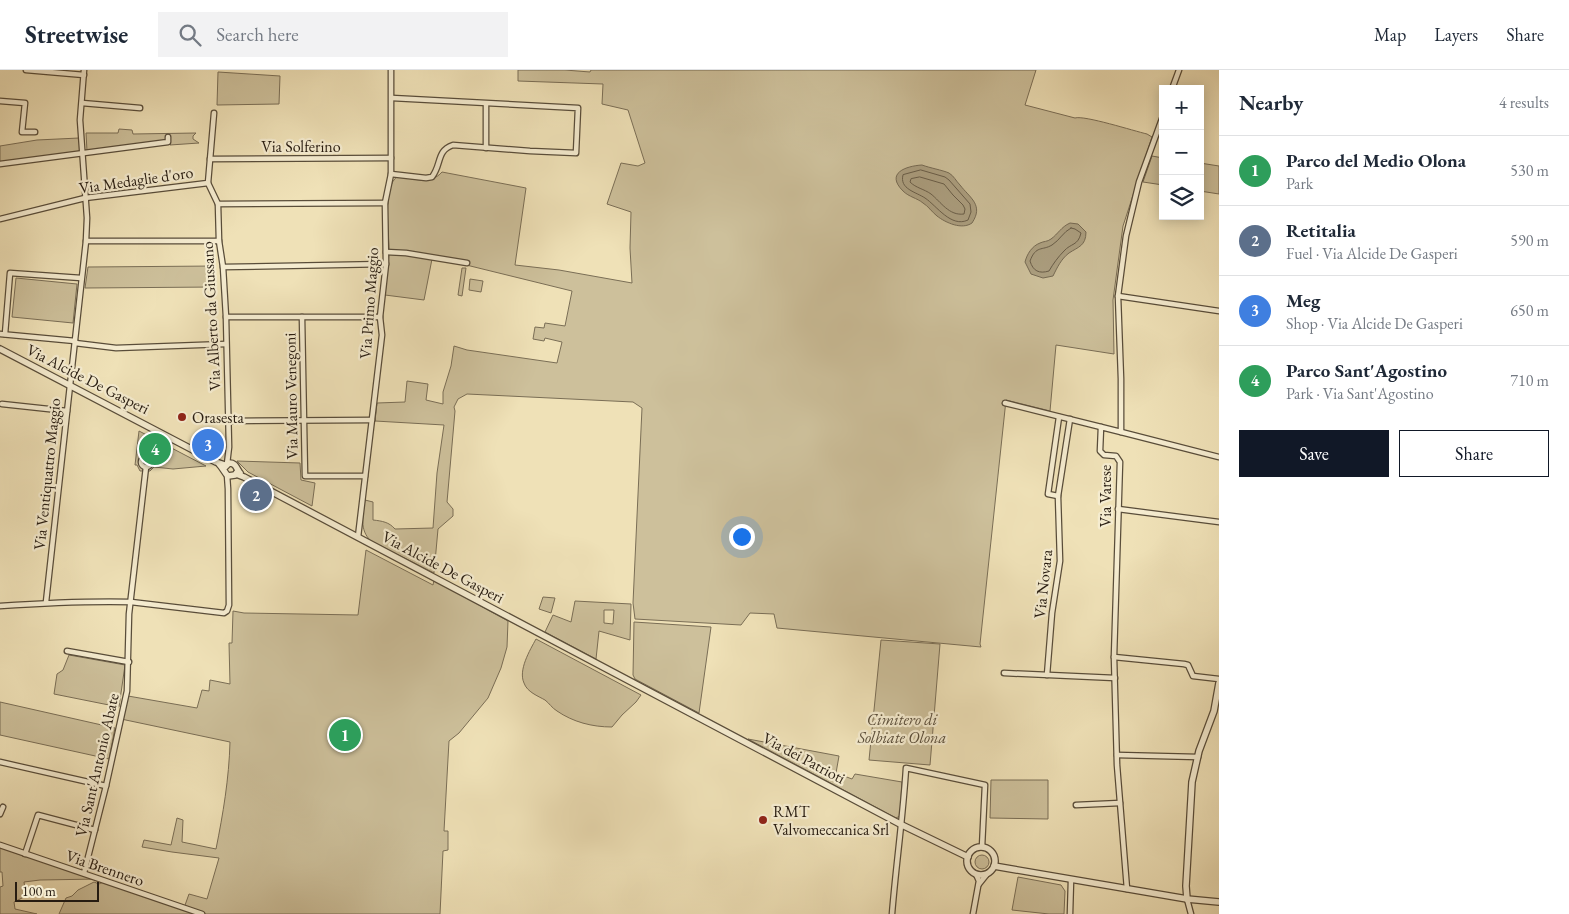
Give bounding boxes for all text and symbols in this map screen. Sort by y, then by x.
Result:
search box [158,12,508,57]
text: Streetwise [25,19,128,50]
icon: search [176,21,204,49]
text: Search here [216,22,299,47]
text: Map [1374,23,1406,46]
text: Layers [1434,23,1478,46]
text: Share [1506,23,1544,46]
map controls [1159,85,1204,220]
button: + [1159,85,1204,130]
text: Nearby [1239,89,1303,116]
text: 4 results [1499,92,1549,113]
button: − [1159,130,1204,175]
street label: Via Solferino [261,136,341,157]
text: Parco del Medio Olona [1286,148,1466,173]
text: 1 [1251,160,1259,181]
text: 530 m [1510,160,1549,181]
street label: Via Medaglie d'oro [77,162,195,198]
text: Park [1286,173,1313,194]
button: layers [1159,175,1204,220]
text: Retitalia [1286,218,1356,243]
text: 2 [1251,230,1259,251]
text: 590 m [1510,230,1549,251]
street label: Via Alberto da Giussano [197,241,225,391]
text: Fuel · Via Alcide De Gasperi [1286,243,1458,264]
street label: Via Primo Maggio [355,246,383,360]
text: Meg [1286,288,1320,313]
text: 3 [1251,300,1259,321]
text: 650 m [1510,300,1549,321]
text: Shop · Via Alcide De Gasperi [1286,313,1463,334]
street label: Via Mauro Venegoni [279,332,303,459]
street label: Via Alcide De Gasperi [23,339,153,419]
text: Parco Sant'Agostino [1286,358,1447,383]
text: 4 [1251,370,1259,391]
text: 710 m [1510,370,1549,391]
text: Park · Via Sant'Agostino [1286,383,1434,404]
street label: Via Ventiquattro Maggio [29,397,65,551]
place label: Orasesta [192,407,245,428]
marker: Orasesta [176,411,188,423]
pin: 3 [192,426,224,464]
pin: 4 [139,430,171,468]
button: Save [1239,430,1389,477]
button: Share [1399,430,1549,477]
street label: Via Varese [1095,465,1116,527]
pin: 2 [240,476,272,514]
your location [729,524,755,550]
street label: Via Alcide De Gasperi [378,526,508,608]
street label: Via Novara [1029,548,1057,619]
street label: Via Sant'Antonio Abate [70,691,124,839]
park label: Cimitero di Solbiate Olona [857,709,946,748]
pin: 1 [329,716,361,754]
street label: Via dei Patrioti [759,727,849,789]
place label: RMT Valvomeccanica Srl [773,801,889,840]
marker: RMT Valvomeccanica Srl [757,814,769,826]
street label: Via Brennero [63,845,147,891]
scale bar [15,879,99,902]
text: 100 m [22,882,56,900]

